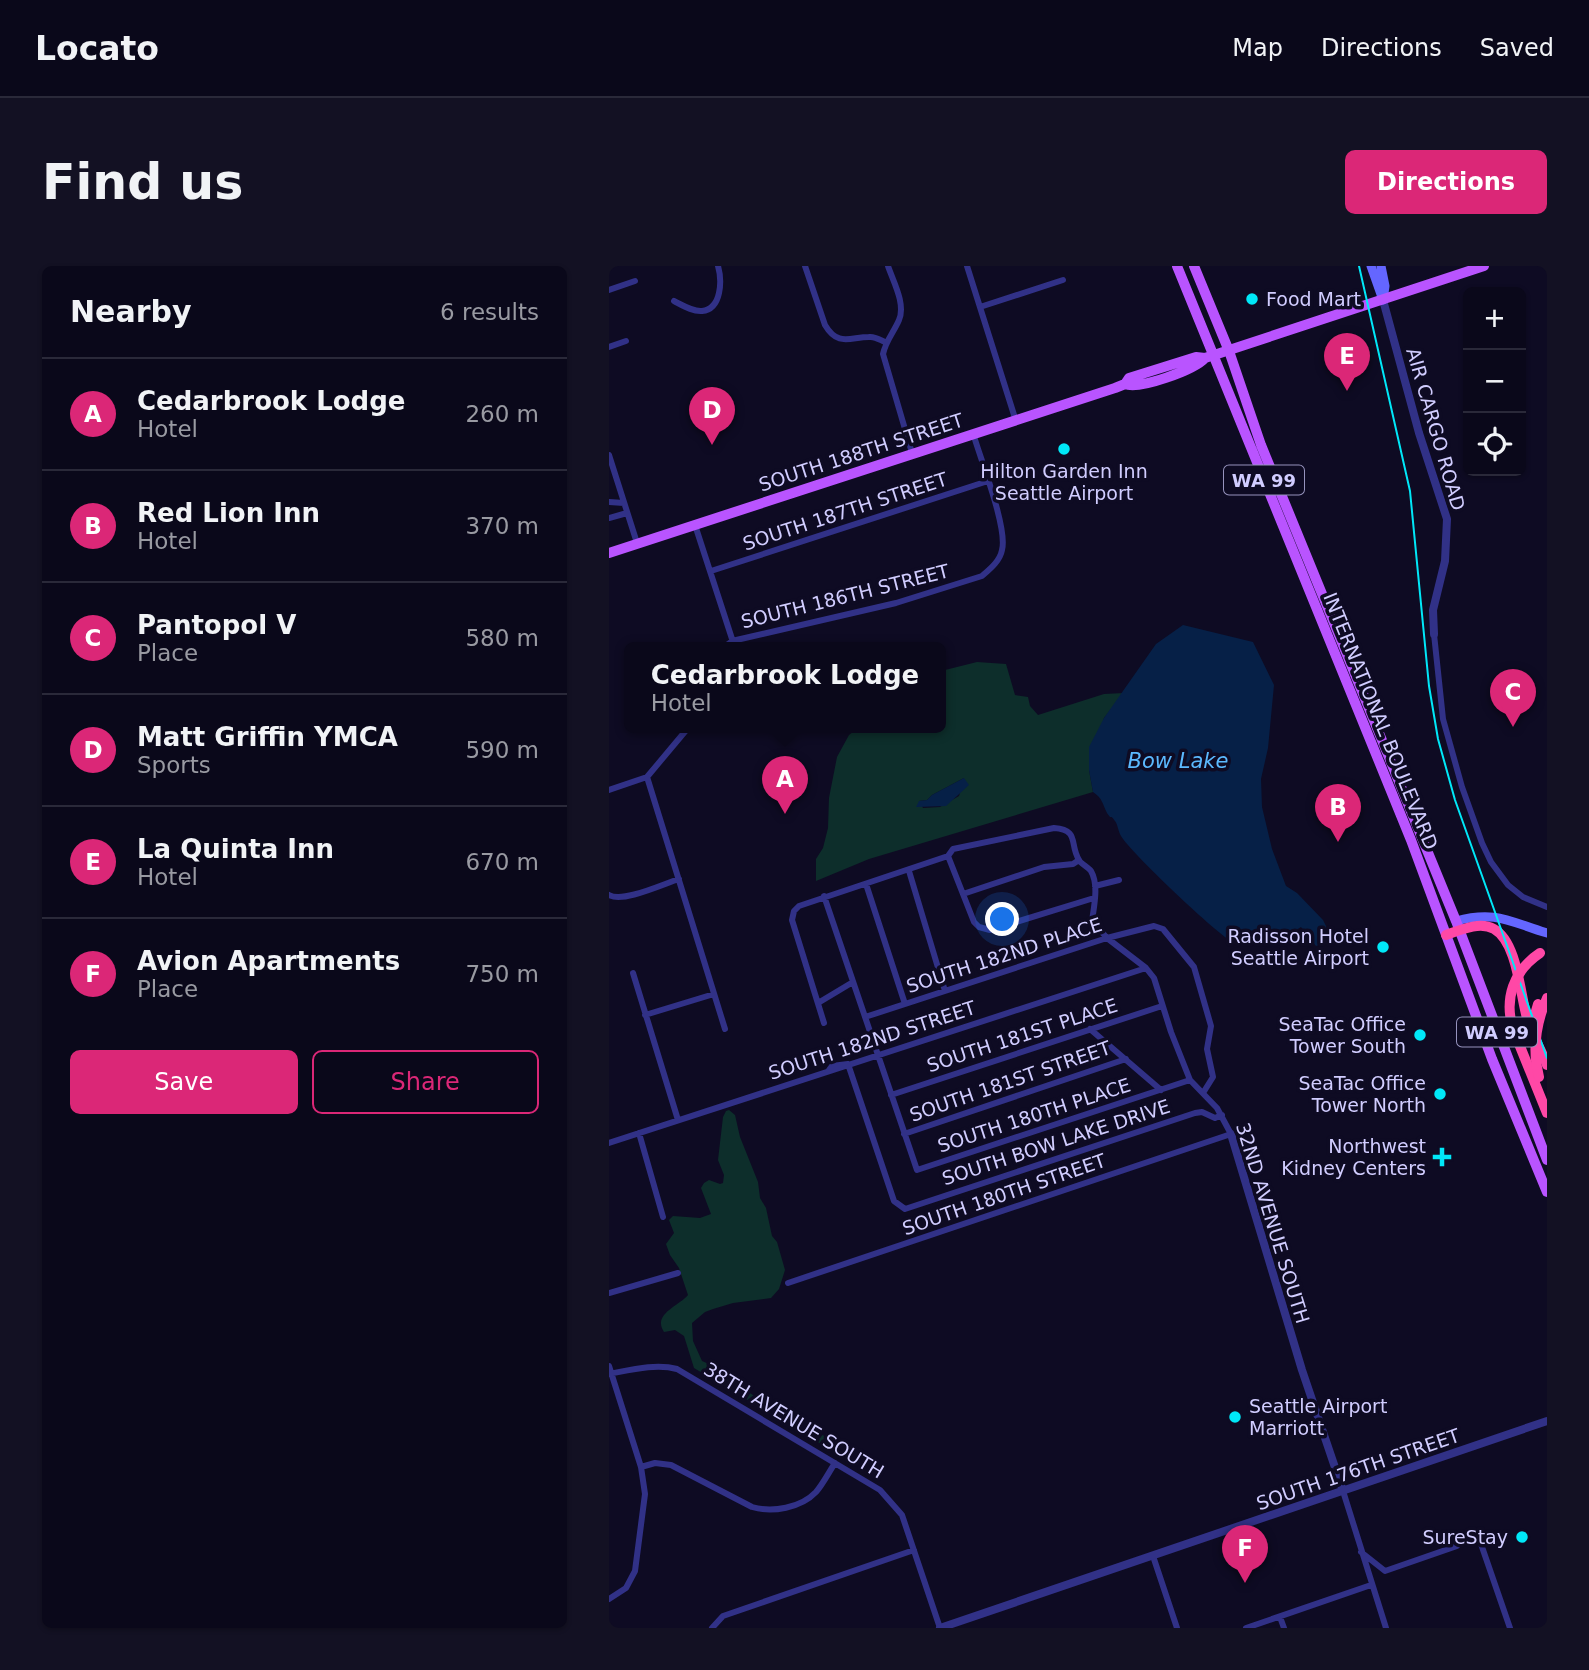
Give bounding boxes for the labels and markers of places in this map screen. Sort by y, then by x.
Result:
place label: Food Mart [1266,288,1361,310]
marker: Food Mart [1244,291,1260,307]
pin: E [1324,333,1370,391]
pin: D [689,387,735,445]
marker: Hilton Garden Inn Seattle Airport [1056,441,1072,457]
place label: Hilton Garden Inn Seattle Airport [980,460,1148,504]
pin: C [1490,669,1536,727]
pin: A [762,756,808,814]
pin: B [1315,784,1361,842]
place label: Radisson Hotel Seattle Airport [1227,925,1369,969]
marker: Radisson Hotel Seattle Airport [1375,939,1391,955]
place label: SeaTac Office Tower South [1279,1013,1406,1057]
marker: SeaTac Office Tower South [1412,1027,1428,1043]
place label: SeaTac Office Tower North [1299,1072,1426,1116]
marker: SeaTac Office Tower North [1432,1086,1448,1102]
place label: Northwest Kidney Centers [1281,1135,1426,1179]
marker: Northwest Kidney Centers [1432,1147,1452,1167]
place label: Seattle Airport Marriott [1249,1395,1387,1439]
marker: Seattle Airport Marriott [1227,1409,1243,1425]
pin: F [1222,1525,1268,1583]
place label: SureStay [1422,1526,1508,1548]
marker: SureStay [1514,1529,1530,1545]

